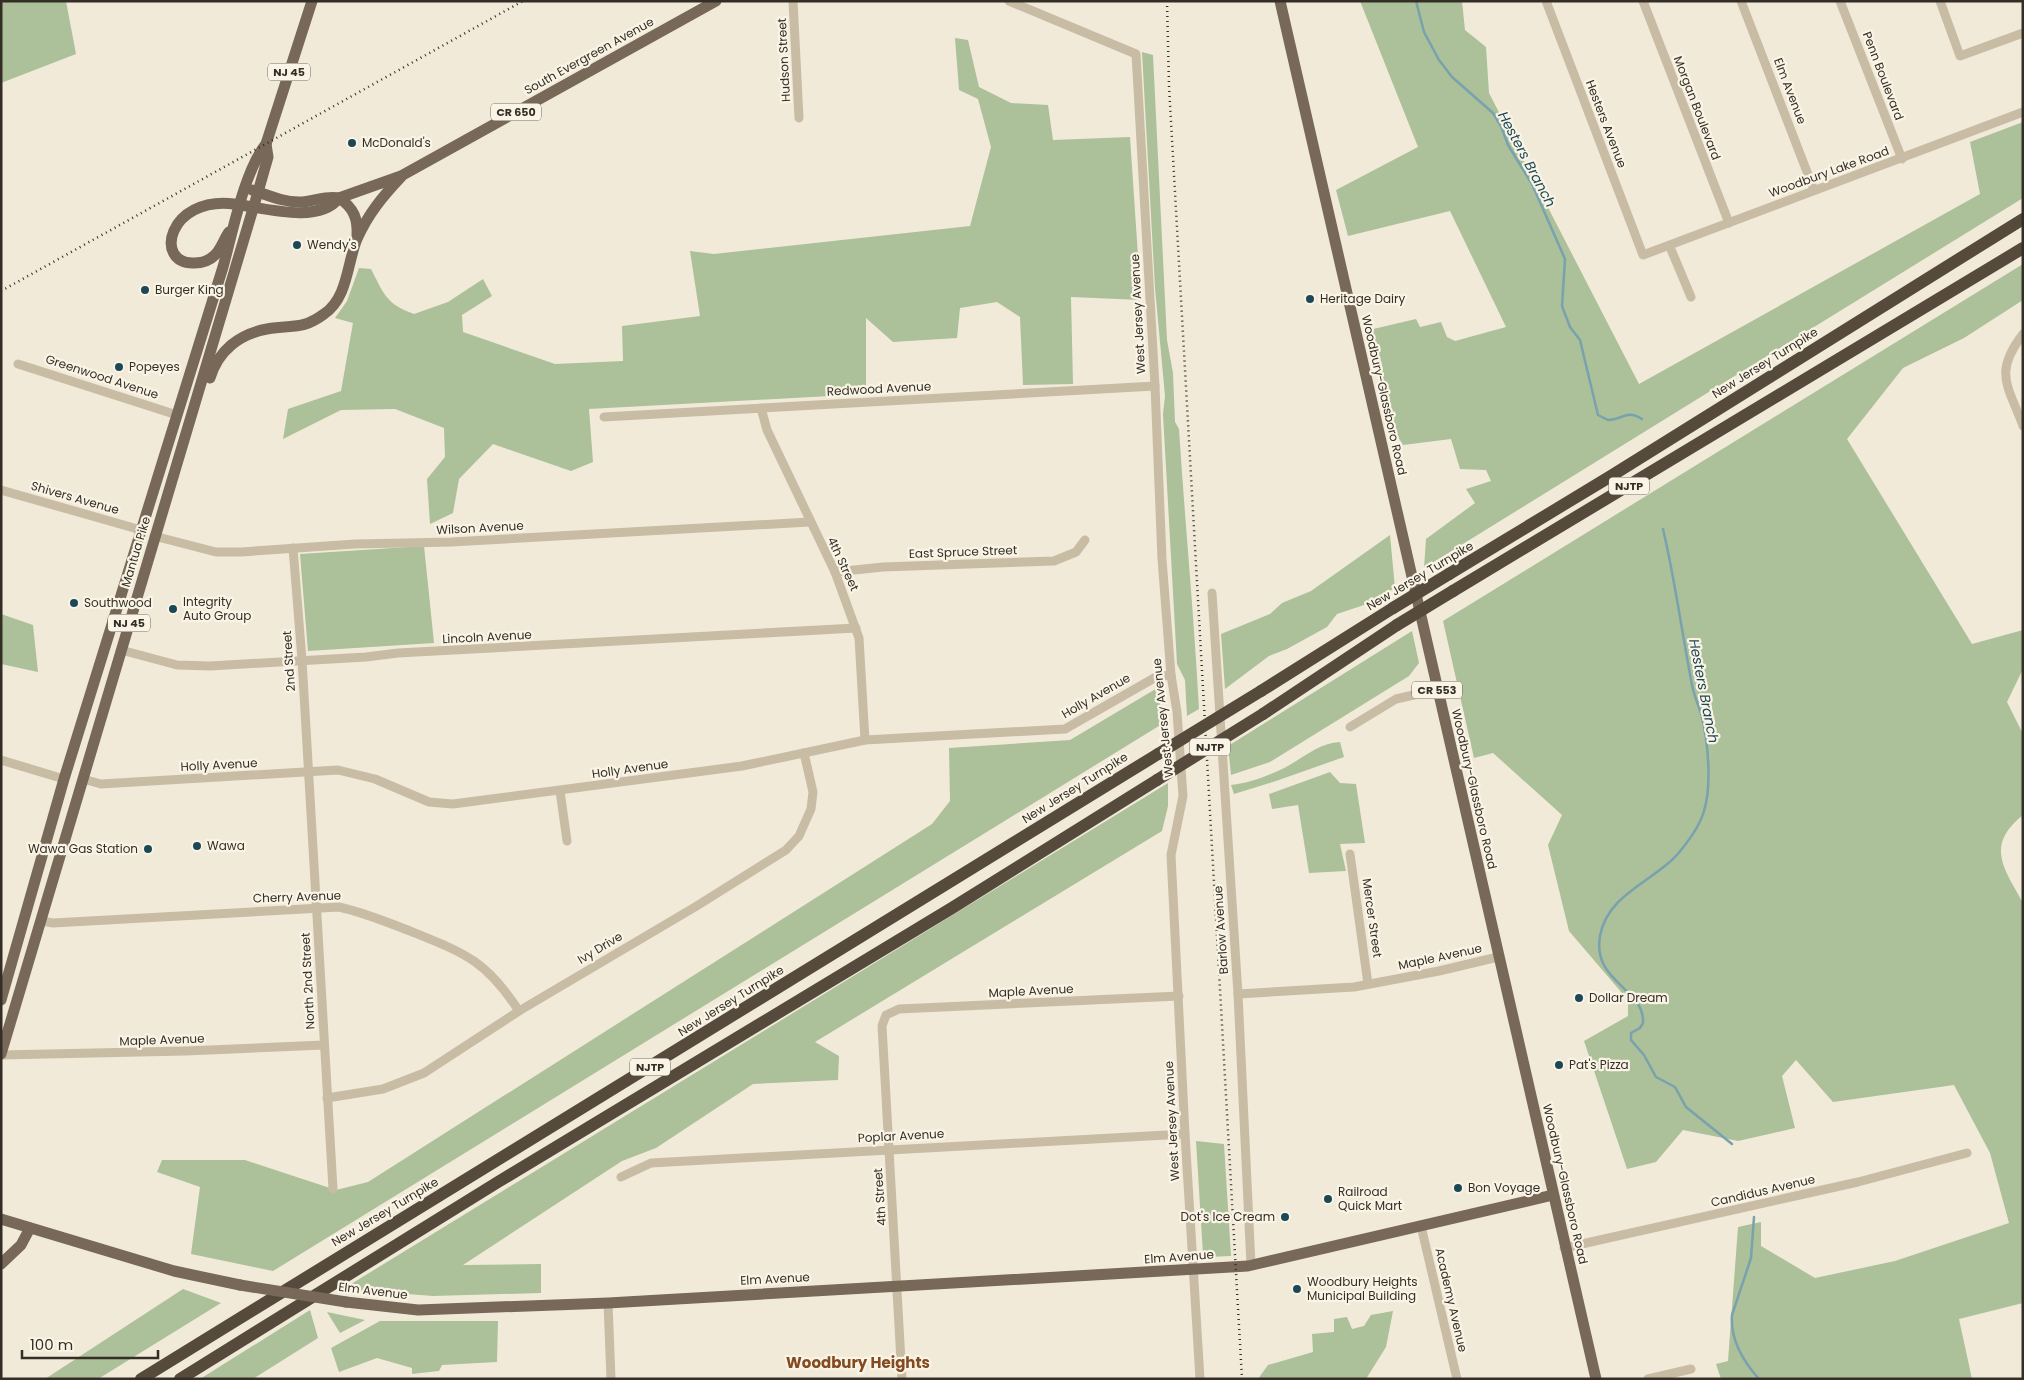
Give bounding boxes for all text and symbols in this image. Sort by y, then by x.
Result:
street label: South Evergreen Avenue [521,13,657,98]
street label: Hudson Street [773,18,794,102]
street label: Penn Boulevard [1859,29,1908,123]
street label: Morgan Boulevard [1670,53,1725,162]
street label: Elm Avenue [1770,55,1811,126]
road number: NJ 45 [268,64,310,80]
street label: Hesters Avenue [1582,77,1631,170]
road number: CR 650 [491,104,541,120]
water label: Hesters Branch [1493,108,1561,210]
place label: McDonald's [362,134,431,151]
marker: McDonald's [346,137,358,149]
street label: Woodbury Lake Road [1766,142,1891,201]
place label: Wendy's [307,236,357,253]
marker: Wendy's [291,239,303,251]
street label: West Jersey Avenue [1126,254,1149,374]
place label: Burger King [155,281,224,298]
marker: Burger King [139,284,151,296]
place label: Heritage Dairy [1320,290,1405,307]
marker: Heritage Dairy [1304,293,1316,305]
street label: Woodbury-Glassboro Road [1358,313,1411,477]
street label: New Jersey Turnpike [1709,323,1821,402]
street label: Greenwood Avenue [43,350,161,403]
place label: Popeyes [129,358,180,375]
marker: Popeyes [113,361,125,373]
street label: Redwood Avenue [826,377,932,400]
street label: Shivers Avenue [29,477,121,518]
road number: NJTP [1609,478,1649,494]
street label: Mantua Pike [117,514,154,589]
street label: Wilson Avenue [436,517,524,538]
street label: 4th Street [824,534,863,594]
street label: New Jersey Turnpike [1363,537,1476,614]
street label: East Spruce Street [908,541,1017,562]
place label: Integrity Auto Group [183,593,251,624]
place label: Southwood [84,594,152,611]
marker: Southwood [68,597,80,609]
marker: Integrity Auto Group [167,603,179,615]
road number: NJ 45 [108,614,150,632]
street label: Lincoln Avenue [442,626,532,647]
street label: 2nd Street [278,630,299,692]
water label: Hesters Branch [1684,637,1724,745]
street label: West Jersey Avenue [1148,657,1177,779]
street label: Holly Avenue [1058,669,1133,722]
road number: CR 553 [1412,682,1462,698]
street label: Woodbury-Glassboro Road [1448,707,1501,871]
road number: NJTP [1190,739,1230,756]
street label: New Jersey Turnpike [1019,748,1131,827]
street label: Holly Avenue [180,754,258,775]
street label: Holly Avenue [591,755,669,782]
place label: Wawa [207,837,245,854]
place label: Wawa Gas Station [28,840,138,857]
marker: Wawa [191,840,203,852]
marker: Wawa Gas Station [142,843,154,855]
street label: Mercer Street [1359,877,1386,959]
street label: Barlow Avenue [1209,885,1232,975]
street label: Cherry Avenue [253,886,341,907]
street label: Ivy Drive [574,927,625,968]
street label: North 2nd Street [296,932,319,1030]
street label: Maple Avenue [1396,939,1483,974]
street label: New Jersey Turnpike [675,961,787,1040]
street label: Maple Avenue [988,980,1074,1001]
place label: Dollar Dream [1589,989,1668,1006]
marker: Dollar Dream [1573,992,1585,1004]
street label: Maple Avenue [119,1030,205,1049]
place label: Pat's Pizza [1569,1056,1629,1073]
road number: NJTP [630,1058,670,1076]
marker: Pat's Pizza [1553,1059,1565,1071]
street label: West Jersey Avenue [1160,1061,1183,1181]
street label: Woodbury-Glassboro Road [1539,1102,1592,1266]
street label: Poplar Avenue [857,1125,945,1146]
street label: 4th Street [869,1168,890,1227]
street label: Candidus Avenue [1709,1170,1817,1211]
street label: New Jersey Turnpike [328,1173,441,1250]
place label: Bon Voyage [1468,1179,1540,1196]
marker: Bon Voyage [1452,1182,1464,1194]
place label: Railroad Quick Mart [1338,1183,1402,1214]
marker: Railroad Quick Mart [1322,1193,1334,1205]
place label: Dot's Ice Cream [1181,1208,1275,1225]
marker: Dot's Ice Cream [1279,1211,1291,1223]
street label: Elm Avenue [1144,1246,1214,1267]
street label: Academy Avenue [1431,1246,1472,1354]
street label: Elm Avenue [740,1268,810,1289]
place label: Woodbury Heights Municipal Building [1307,1273,1418,1304]
street label: Elm Avenue [337,1278,409,1303]
marker: Woodbury Heights Municipal Building [1291,1283,1303,1295]
scale bar [22,1328,159,1360]
text: 100 m [30,1334,73,1355]
district label: Woodbury Heights [786,1352,930,1373]

